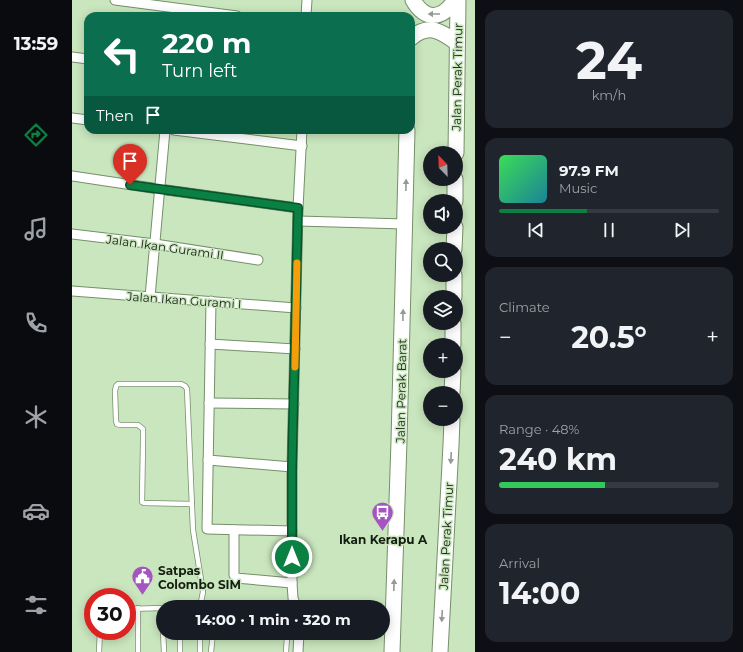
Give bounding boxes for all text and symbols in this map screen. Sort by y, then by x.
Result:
one-way arrow [427,11,440,17]
street label: Jalan Perak Timur [449,23,465,132]
text: 220 m [162,26,251,60]
icon: left [96,28,148,80]
text: 24 [576,29,642,92]
text: 13:59 [14,33,58,55]
text: Turn left [162,60,237,82]
text: km/h [592,87,626,103]
icon: arrive [142,104,164,126]
text: Then [96,106,134,125]
icon: directions [22,121,50,149]
pin [113,144,147,185]
north arrow [423,146,463,186]
map controls [423,146,463,426]
icon: arrive [119,150,141,172]
text: 97.9 FM [559,161,619,180]
one-way arrow [403,178,409,191]
text: Music [559,180,597,196]
button: sound [423,194,463,234]
icon: music [22,215,50,243]
icon: previous [525,219,547,241]
icon: pause [598,219,620,241]
icon: next [671,219,693,241]
street label: Jalan Ikan Gurami II [104,231,225,263]
button: search [423,242,463,282]
street label: Jalan Ikan Gurami I [125,288,242,311]
button: layers [423,290,463,330]
text: Climate [499,299,550,315]
icon: phone [22,309,50,337]
one-way arrow [399,309,406,321]
text: 20.5° [571,319,647,356]
text: − [499,324,512,351]
text: + [706,324,719,351]
button: + [423,338,463,378]
street label: Jalan Perak Barat [393,339,409,444]
button: − [423,386,463,426]
icon: climate [22,403,50,431]
text: Range · 48% [499,421,579,437]
text: 240 km [499,441,617,478]
one-way arrow [447,452,454,464]
street label: Jalan Perak Timur [436,482,456,591]
icon: car [22,497,50,525]
bus stop icon: Ikan Kerapu A [370,499,396,532]
place label: Ikan Kerapu A [339,532,428,547]
position arrow [271,536,313,578]
text: Arrival [499,555,540,571]
place label: Satpas Colombo SIM [158,563,241,592]
public building icon: Satpas Colombo SIM [129,564,155,597]
text: 14:00 [499,575,580,612]
one-way arrow [391,578,397,591]
speed limit sign: 30 [84,588,136,640]
icon: filters [22,591,50,619]
text: 14:00 · 1 min · 320 m [195,610,351,629]
one-way arrow [439,610,445,623]

